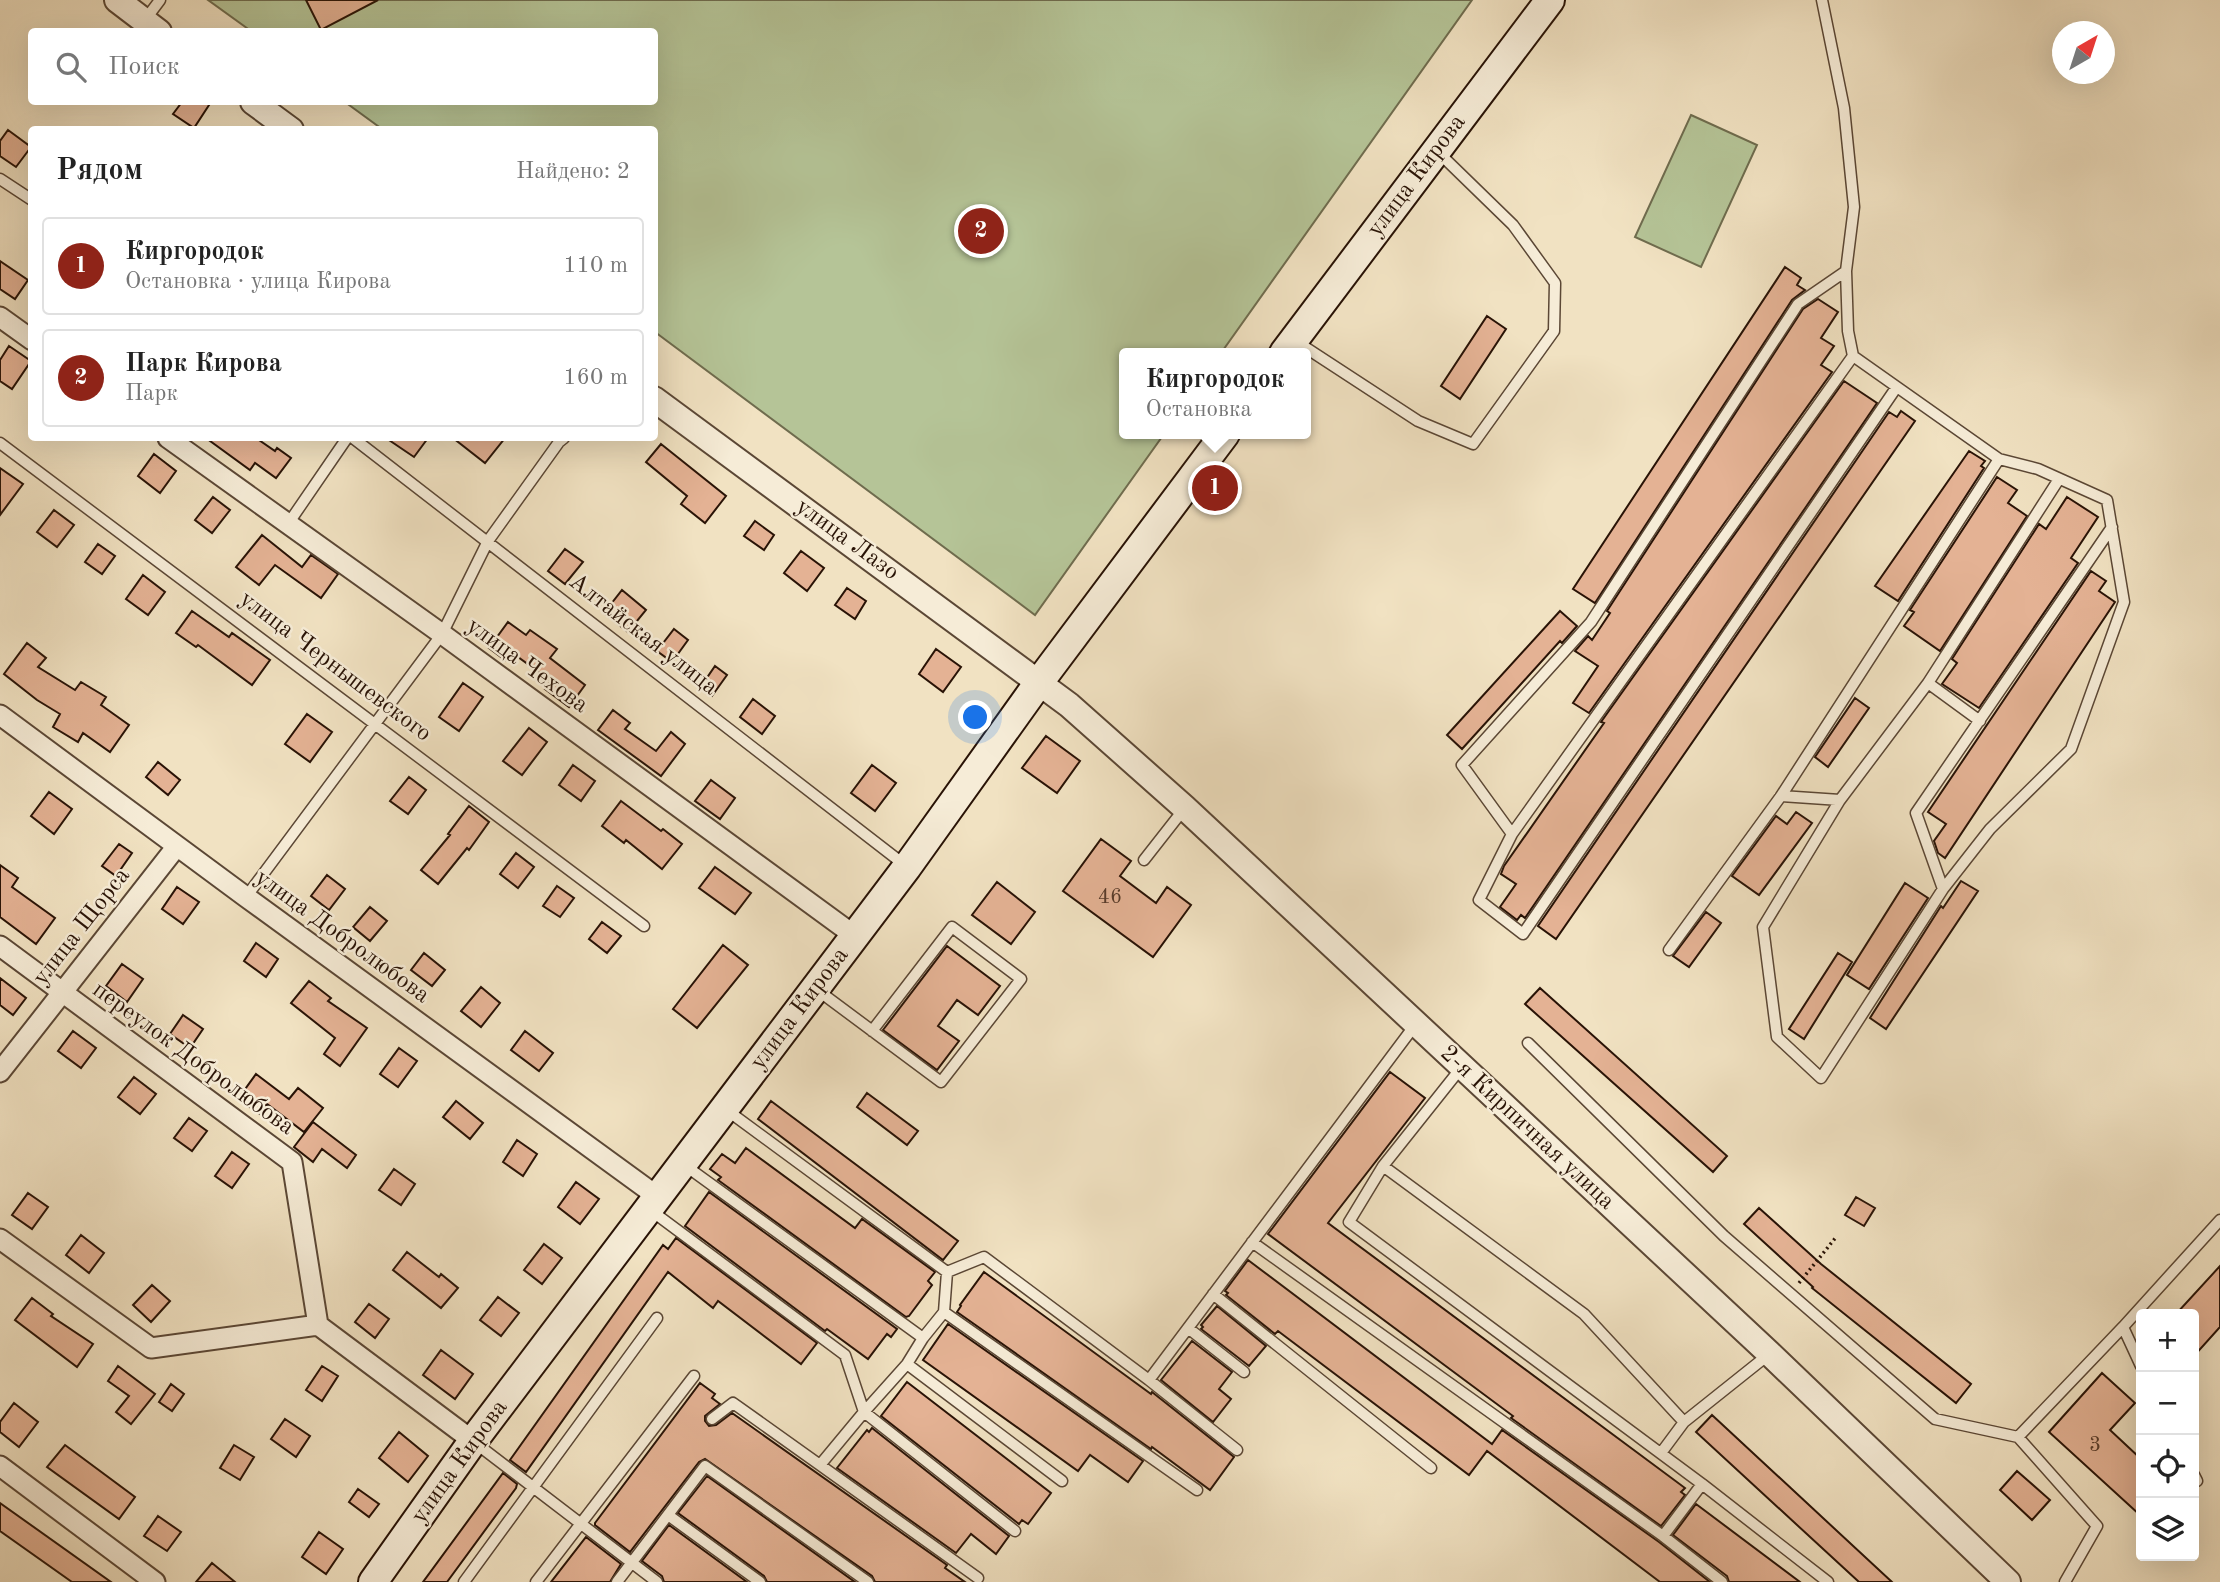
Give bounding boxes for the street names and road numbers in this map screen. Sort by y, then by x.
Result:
street label: улица Кирова [1363,110,1471,242]
street label: улица Лазо [791,495,903,585]
street label: Алтайская улица [564,570,722,700]
street label: улица Чернышевского [235,587,435,747]
street label: улица Чехова [462,614,592,718]
street label: улица Щорса [29,864,135,990]
street label: улица Добролюбова [250,866,434,1008]
street label: улица Кирова [746,943,854,1075]
street label: переулок Добролюбова [88,978,298,1140]
street label: 2-я Кирпичная улица [1435,1041,1619,1215]
street label: улица Кирова [407,1396,513,1528]

